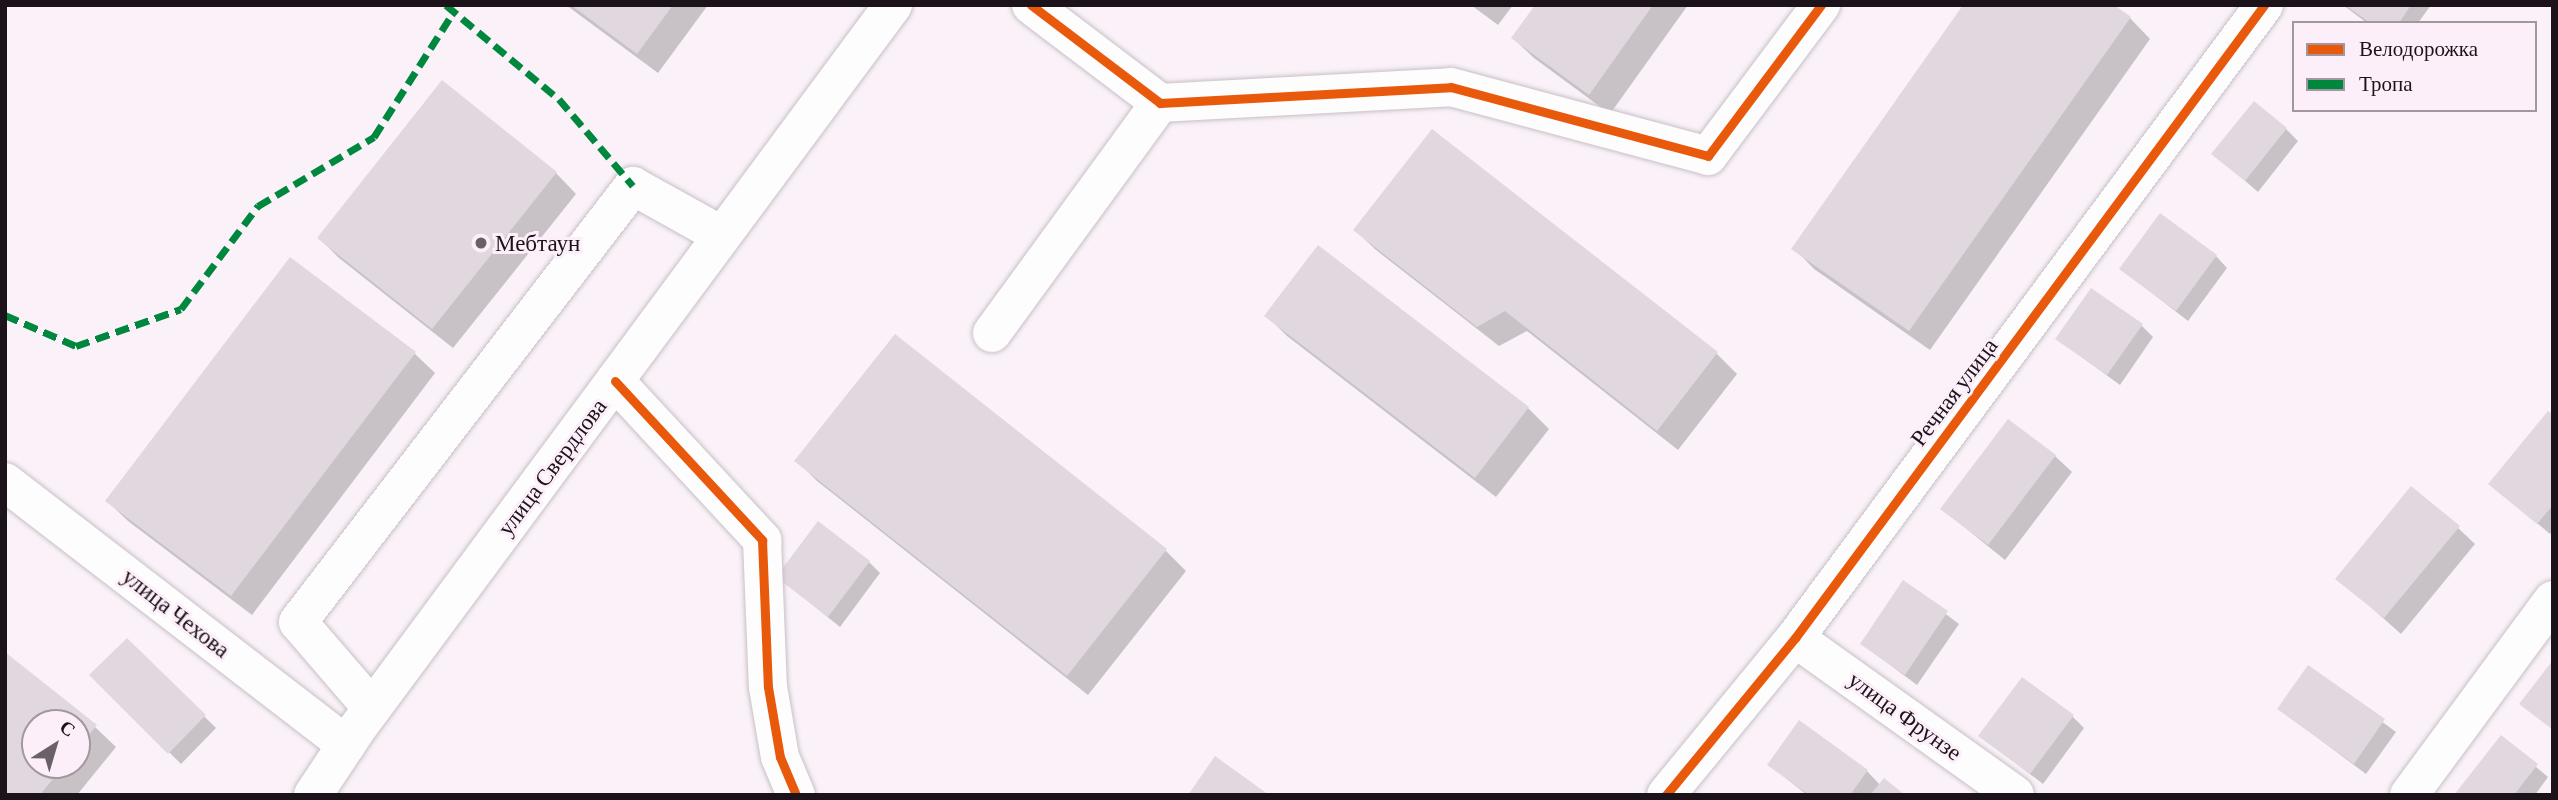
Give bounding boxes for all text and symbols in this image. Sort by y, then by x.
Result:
legend [2292,21,2537,112]
text: Велодорожка [2359,37,2478,61]
text: Тропа [2359,72,2413,96]
place label: Мебтаун [495,229,580,257]
marker: Мебтаун [473,235,489,251]
street label: Речная улица [1904,333,2004,451]
street label: улица Свердлова [492,393,612,541]
street label: улица Чехова [117,562,235,664]
street label: улица Фрунзе [1843,666,1967,766]
north arrow [21,709,91,779]
text: С [56,716,80,741]

